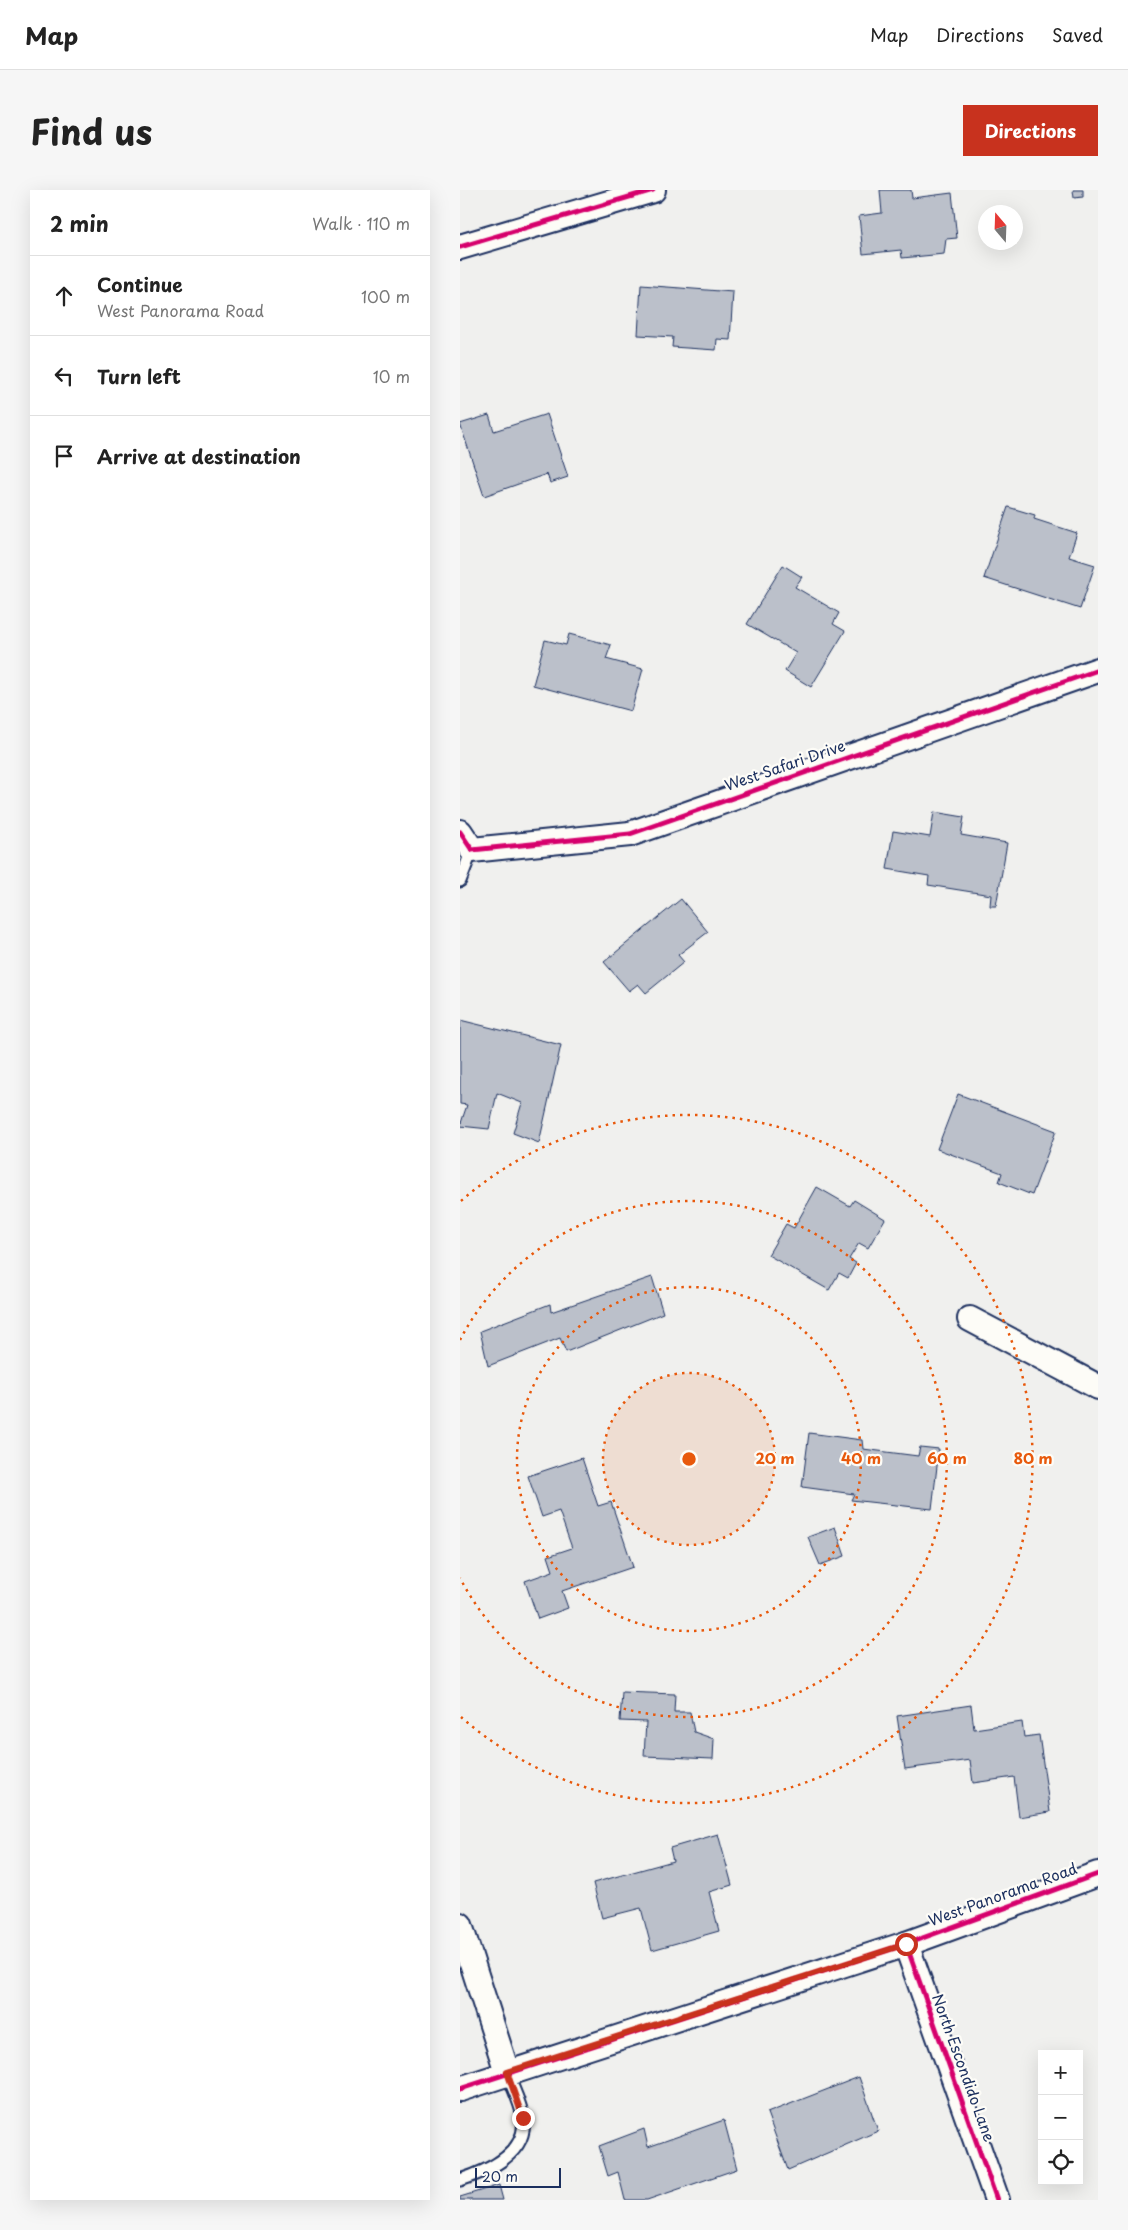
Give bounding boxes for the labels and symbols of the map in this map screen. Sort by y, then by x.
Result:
north arrow [978,205,1023,250]
street label: West Safari Drive [721,733,848,796]
text: 20 m [756,1446,794,1469]
text: 40 m [841,1446,881,1469]
text: 60 m [927,1446,967,1469]
text: 80 m [1013,1446,1053,1469]
centre of rings [680,1450,698,1468]
street label: West Panorama Road [925,1856,1080,1931]
route start [895,1933,918,1956]
street label: North Escondido Lane [927,1990,1002,2145]
route end [512,2107,535,2130]
scale bar [475,2165,561,2188]

